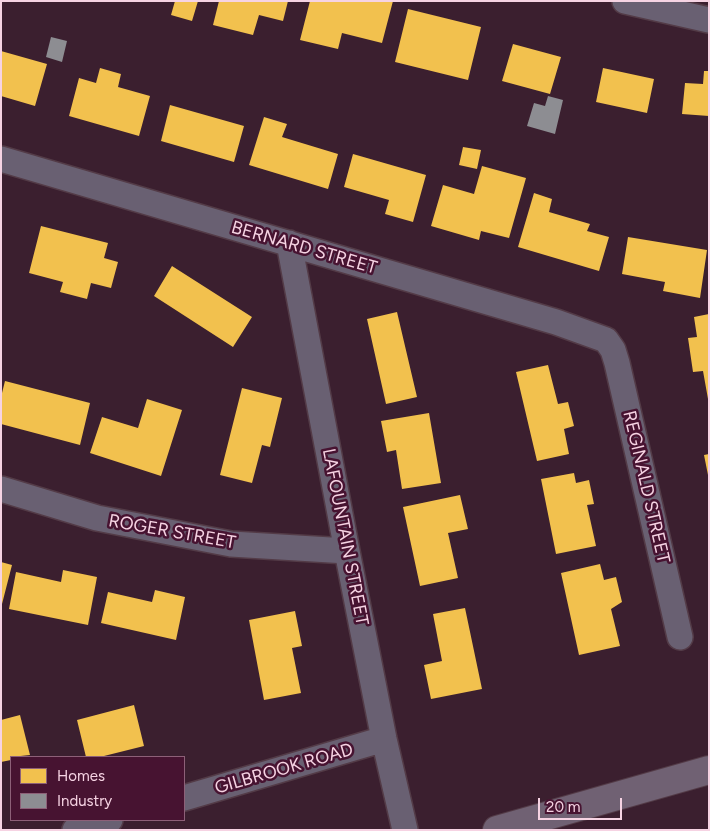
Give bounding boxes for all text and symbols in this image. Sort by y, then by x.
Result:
street label: BERNARD STREET [229,217,379,279]
street label: REGINALD STREET [618,409,674,565]
street label: LAFOUNTAIN STREET [317,447,373,627]
street label: ROGER STREET [107,510,237,554]
street label: GILBROOK ROAD [212,739,356,799]
legend [10,756,185,821]
text: Homes [57,767,105,785]
scale bar [540,788,624,820]
text: Industry [57,792,112,810]
text: 20 m [546,798,580,816]

